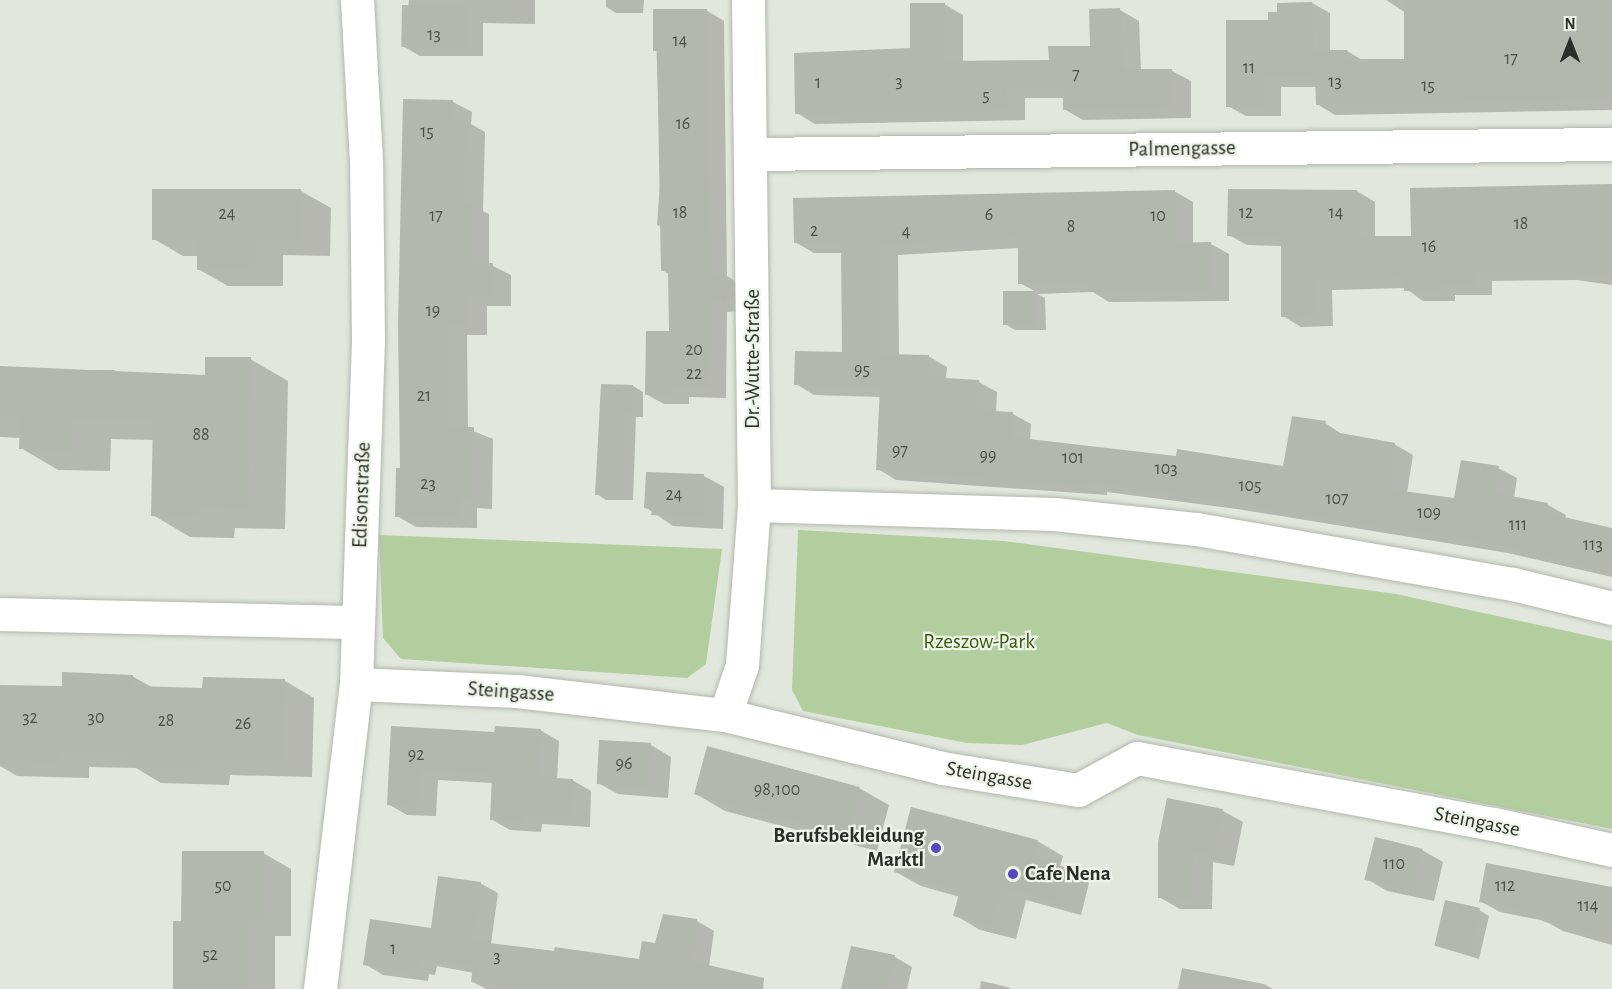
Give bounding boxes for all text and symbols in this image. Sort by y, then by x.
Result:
north arrow [1540,12,1600,72]
text: N [1564,16,1576,32]
house number: 13 [427,24,441,46]
house number: 14 [673,30,687,52]
house number: 17 [1504,48,1518,70]
house number: 11 [1243,57,1255,79]
house number: 7 [1072,64,1080,86]
house number: 3 [895,71,903,93]
house number: 13 [1328,71,1342,93]
house number: 1 [815,72,821,94]
house number: 15 [1421,75,1435,97]
house number: 5 [982,85,990,107]
house number: 16 [676,113,690,135]
house number: 15 [420,121,434,143]
street label: Palmengasse [1128,135,1236,163]
house number: 18 [673,202,687,224]
house number: 12 [1239,202,1253,224]
house number: 14 [1329,202,1343,224]
house number: 24 [219,203,235,225]
house number: 6 [985,204,993,226]
house number: 17 [429,205,443,227]
house number: 10 [1150,205,1166,227]
house number: 18 [1514,213,1528,235]
house number: 8 [1067,216,1075,238]
house number: 2 [810,220,818,242]
house number: 4 [902,221,910,243]
house number: 16 [1422,236,1436,258]
street label: Dr.-Wutte-Straße [740,289,766,429]
house number: 19 [426,300,440,322]
house number: 20 [685,339,703,361]
house number: 95 [854,359,870,381]
house number: 22 [686,363,702,385]
house number: 21 [417,385,431,407]
house number: 88 [192,424,210,446]
house number: 97 [892,440,908,462]
street label: Edisonstraße [348,441,376,549]
house number: 99 [980,445,996,467]
house number: 101 [1062,447,1084,469]
house number: 103 [1154,458,1178,480]
house number: 23 [420,473,436,495]
house number: 105 [1238,475,1262,497]
house number: 24 [666,484,682,506]
house number: 107 [1325,488,1349,510]
house number: 109 [1417,502,1441,524]
house number: 111 [1509,514,1527,536]
house number: 113 [1583,534,1603,556]
park label: Rzeszow-Park [923,629,1035,655]
street label: Steingasse [467,676,555,708]
house number: 32 [22,707,38,729]
house number: 30 [88,707,104,729]
house number: 28 [158,710,174,732]
house number: 26 [235,713,251,735]
house number: 92 [408,744,424,766]
house number: 96 [616,753,632,775]
street label: Steingasse [944,756,1034,796]
house number: 98,100 [754,779,800,801]
street label: Steingasse [1432,801,1522,843]
place label: Berufsbekleidung Marktl [773,823,924,873]
marker: Berufsbekleidung Marktl [929,841,943,855]
house number: 110 [1383,853,1405,875]
place label: Cafe Nena [1025,861,1111,887]
marker: Cafe Nena [1006,867,1020,881]
house number: 50 [214,875,232,897]
house number: 112 [1495,875,1515,897]
house number: 114 [1577,895,1599,917]
house number: 1 [390,938,396,960]
house number: 52 [202,944,218,966]
house number: 3 [493,946,501,968]

